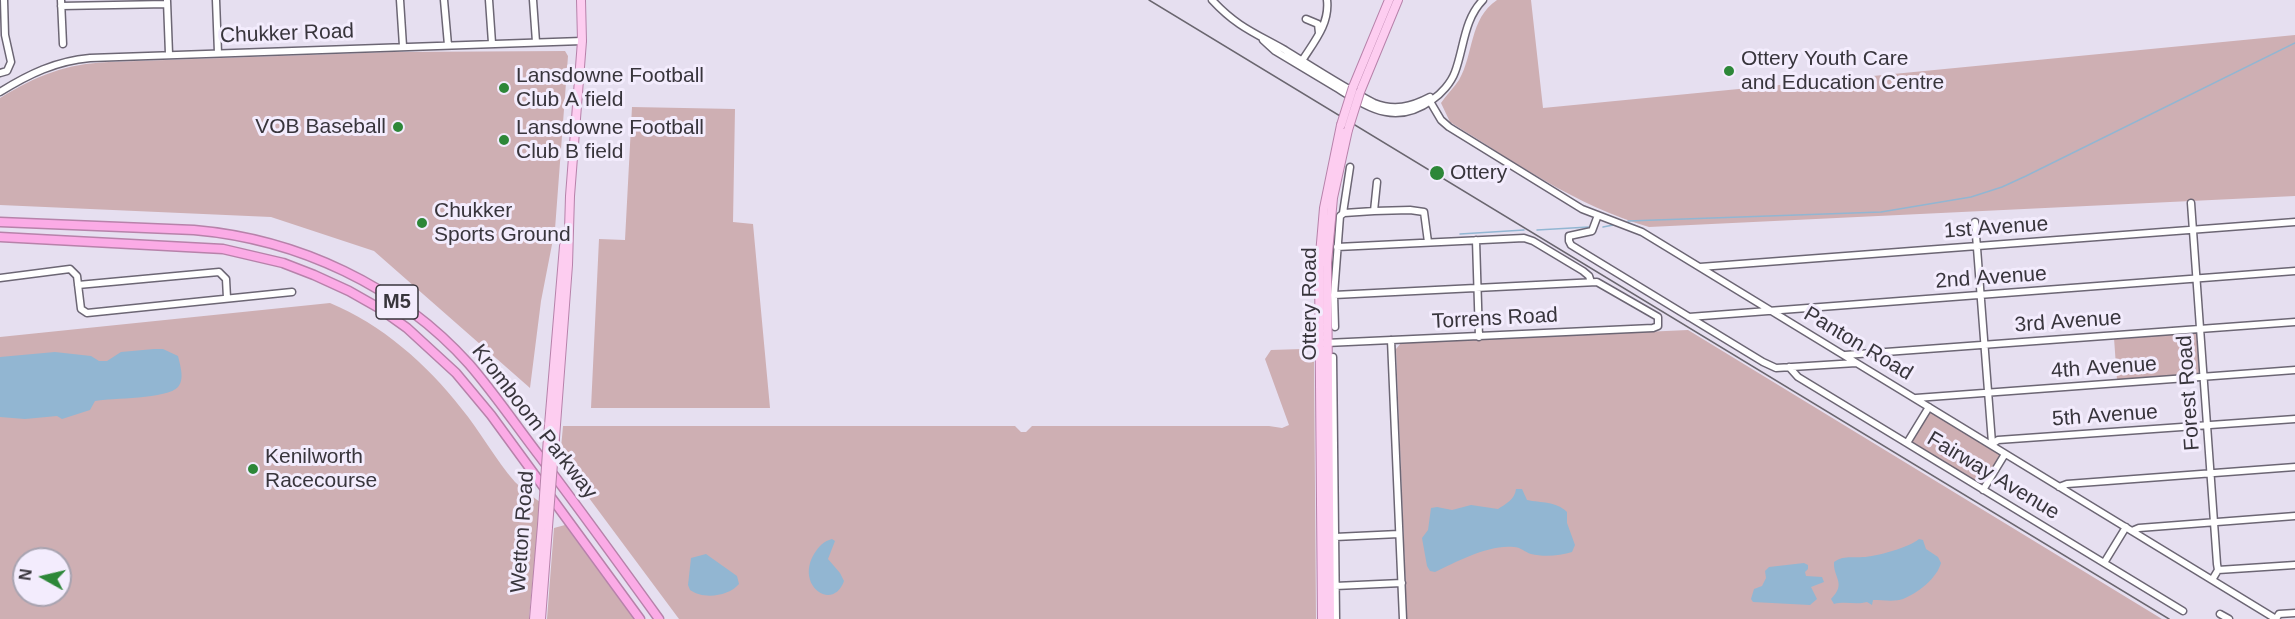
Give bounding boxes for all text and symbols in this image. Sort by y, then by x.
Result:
street label: Chukker Road [219,19,355,49]
place label: Ottery Youth Care and Education Centre [1741,46,1944,96]
place label: Lansdowne Football Club A field [516,63,704,113]
marker: Ottery Youth Care and Education Centre [1722,64,1736,78]
marker: Lansdowne Football Club A field [497,81,511,95]
place label: VOB Baseball [255,114,386,140]
place label: Lansdowne Football Club B field [516,115,704,165]
marker: VOB Baseball [391,120,405,134]
marker: Lansdowne Football Club B field [497,133,511,147]
place label: Ottery [1450,160,1507,186]
marker: Ottery [1428,164,1446,182]
place label: Chukker Sports Ground [434,198,571,248]
street label: 1st Avenue [1943,212,2049,244]
marker: Chukker Sports Ground [415,216,429,230]
street label: Ottery Road [1297,247,1323,361]
street label: 2nd Avenue [1934,262,2048,294]
road number: M5 [376,285,418,319]
street label: Panton Road [1799,302,1917,386]
street label: Torrens Road [1431,303,1559,335]
street label: 3rd Avenue [2014,306,2122,338]
street label: Forest Road [2172,334,2206,452]
street label: Kromboom Parkway [466,340,602,504]
street label: 4th Avenue [2050,352,2158,384]
street label: 5th Avenue [2051,400,2159,432]
street label: Fairway Avenue [1922,427,2064,525]
place label: Kenilworth Racecourse [265,444,377,494]
marker: Kenilworth Racecourse [246,462,260,476]
street label: Wetton Road [506,470,540,594]
north arrow [12,547,72,607]
text: N [16,568,35,582]

